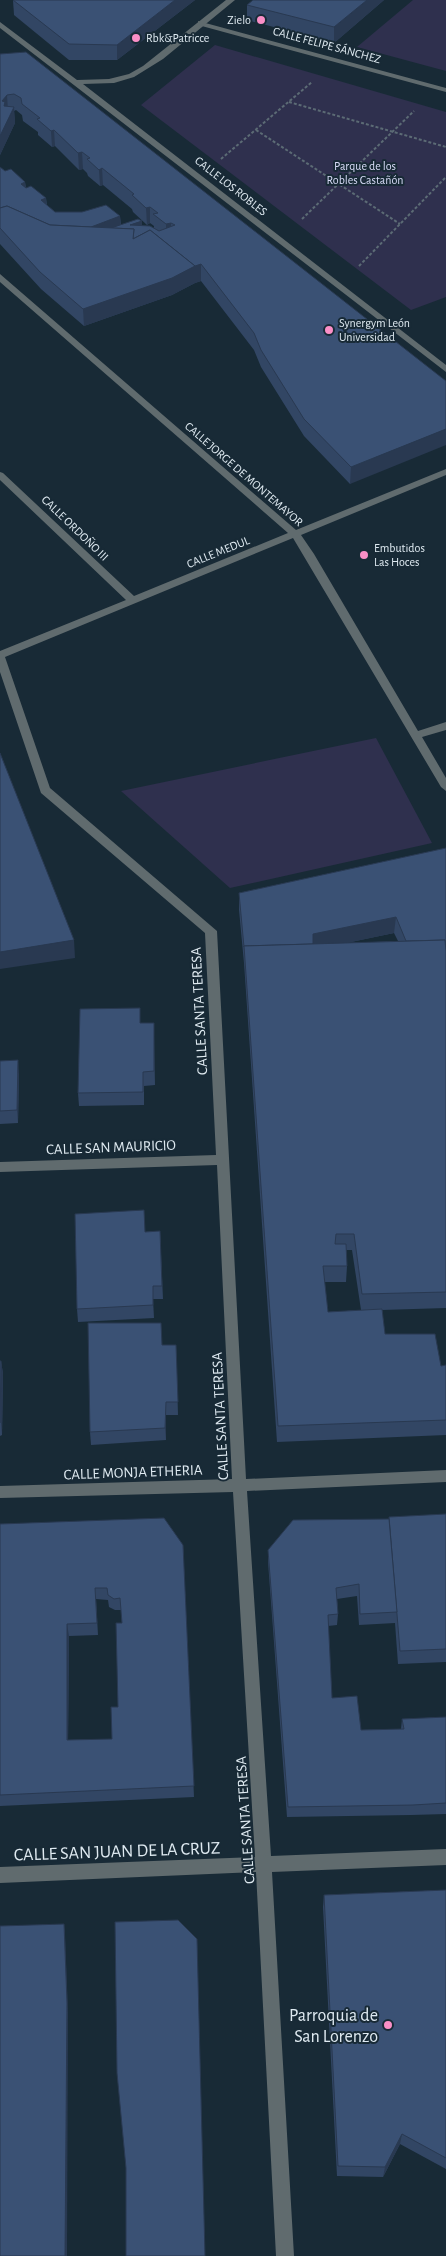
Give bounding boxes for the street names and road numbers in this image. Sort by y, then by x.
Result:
street label: CALLE FELIPE SÁNCHEZ [272,24,383,65]
street label: CALLE LOS ROBLES [193,154,270,218]
street label: CALLE JORGE DE MONTEMAYOR [183,420,306,529]
street label: CALLE ORDOÑO III [39,492,112,563]
street label: CALLE MEDUL [185,534,251,570]
street label: CALLE SANTA TERESA [189,946,210,1075]
street label: CALLE SAN MAURICIO [46,1138,176,1157]
street label: CALLE SANTA TERESA [210,1351,231,1480]
street label: CALLE MONJA ETHERIA [63,1463,203,1482]
street label: CALLE SANTA TERESA [234,1755,257,1884]
street label: CALLE SAN JUAN DE LA CRUZ [13,1839,221,1865]

